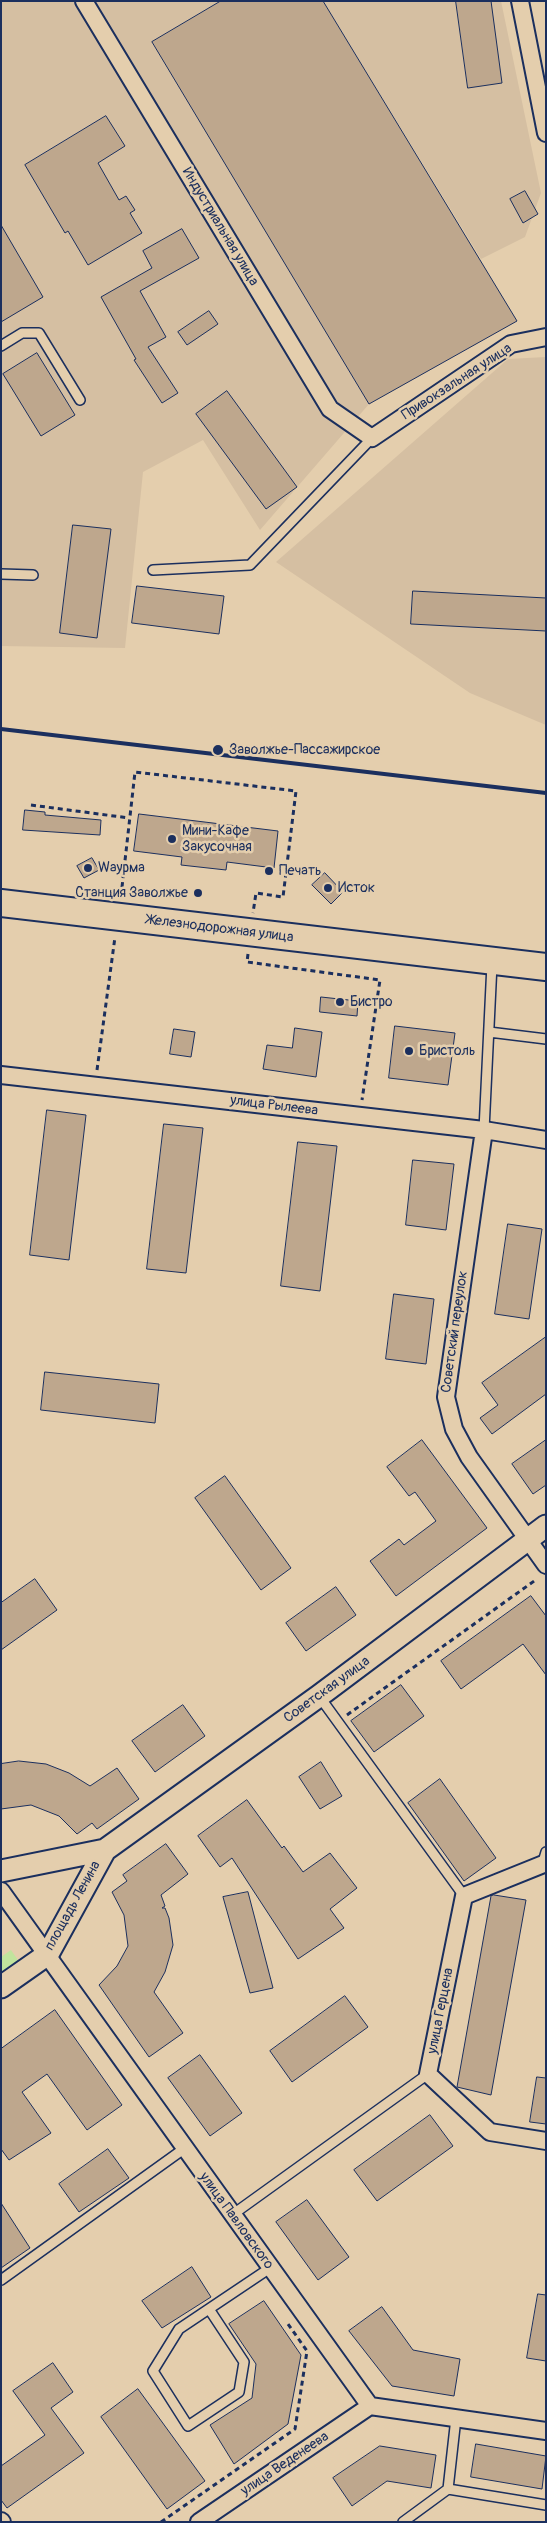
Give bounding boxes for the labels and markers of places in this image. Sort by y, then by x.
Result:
place label: Заволжье-Пассажирское [229,742,380,758]
marker: Заволжье-Пассажирское [211,743,225,757]
place label: Мини-Кафе Закусочная [182,823,252,856]
marker: Мини-Кафе Закусочная [166,833,178,845]
place label: Wаурма [98,860,145,876]
marker: Wаурма [82,862,94,874]
place label: Печать [279,863,321,879]
marker: Печать [263,865,275,877]
place label: Исток [338,880,375,896]
marker: Исток [322,882,334,894]
place label: Станция Заволжье [75,885,188,901]
marker: Станция Заволжье [192,887,204,899]
place label: Бистро [350,994,393,1010]
marker: Бистро [334,996,346,1008]
place label: Бристоль [419,1043,475,1059]
marker: Бристоль [403,1045,415,1057]

